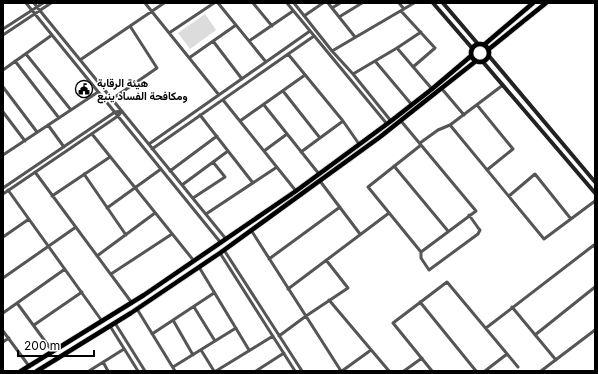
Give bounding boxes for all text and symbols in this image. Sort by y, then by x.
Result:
place label: هيئة الرقابة ومكافحة الفساد ينبع [97,76,188,104]
public building icon: هيئة الرقابة ومكافحة الفساد ينبع [74,79,94,99]
scale bar [18,332,94,358]
text: 200 m [24,338,60,353]

